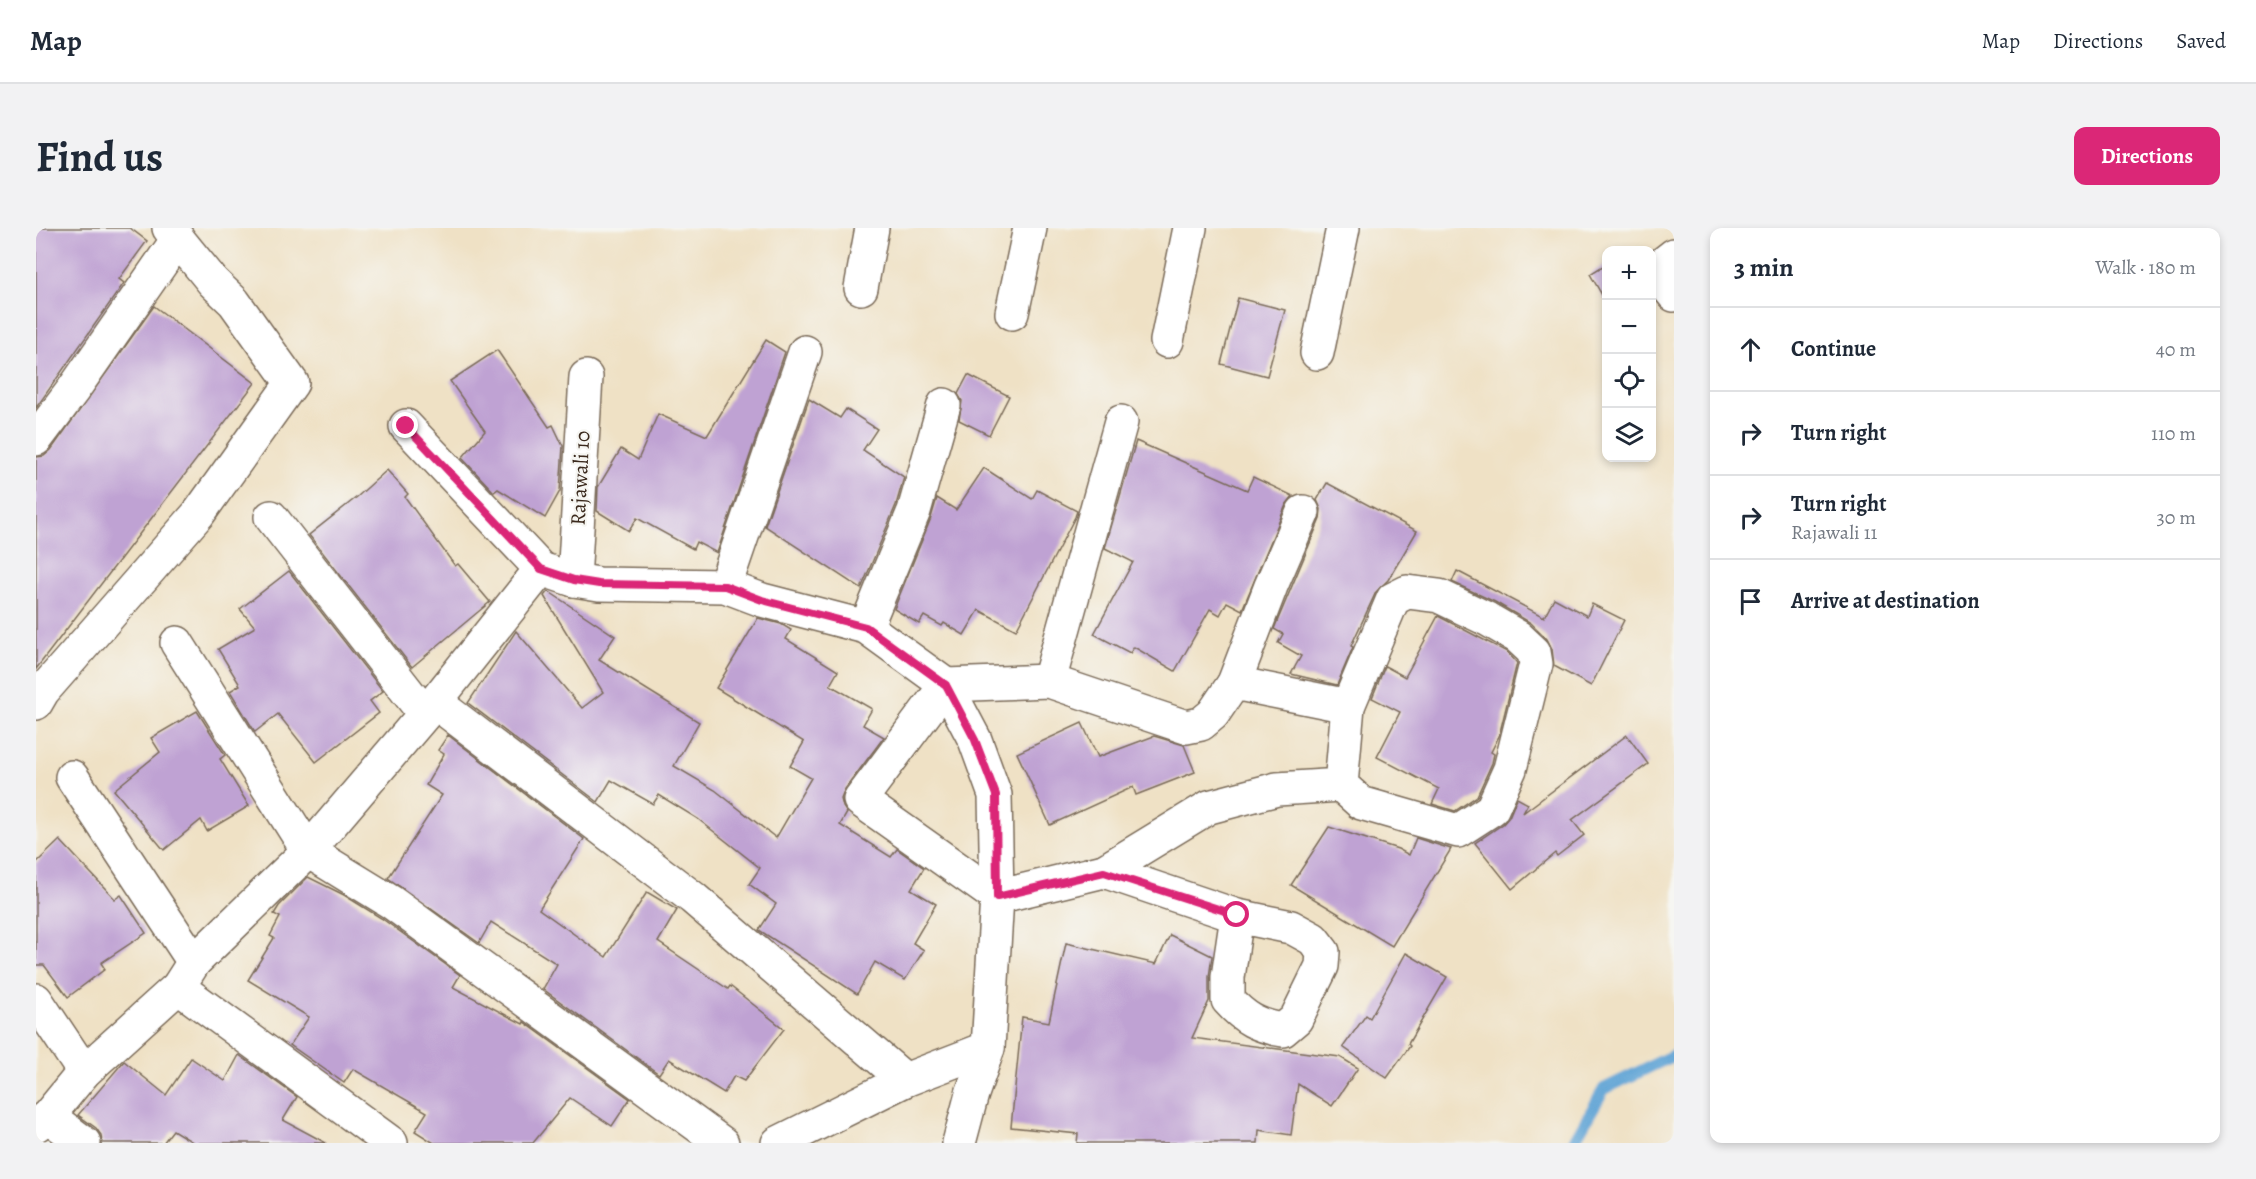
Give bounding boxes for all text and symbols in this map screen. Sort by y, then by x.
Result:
text: Map [30,22,82,60]
text: Map [1982,27,2020,55]
text: Directions [2053,27,2143,55]
text: Saved [2176,27,2226,55]
button: Directions [2074,127,2220,185]
text: Find us [36,128,163,185]
map controls [1602,246,1656,462]
button: + [1602,246,1656,300]
text: 3 min [1734,250,1794,285]
text: Walk · 180 m [2095,254,2196,281]
button: − [1602,300,1656,354]
icon: ahead [1734,333,1767,366]
text: Continue [1791,334,1876,364]
text: 40 m [2156,336,2196,363]
button: locate [1602,354,1656,408]
button: layers [1602,408,1656,462]
route end [392,412,418,438]
icon: right [1734,417,1767,450]
text: Turn right [1791,418,1887,448]
text: 110 m [2151,420,2196,447]
street label: Rajawali 10 [564,430,596,526]
text: Turn right [1791,489,1887,519]
icon: right [1734,501,1767,534]
text: 30 m [2156,504,2196,531]
text: Rajawali 11 [1791,519,1877,546]
icon: arrive [1734,585,1767,618]
text: Arrive at destination [1791,586,1980,616]
route start [1223,901,1249,927]

